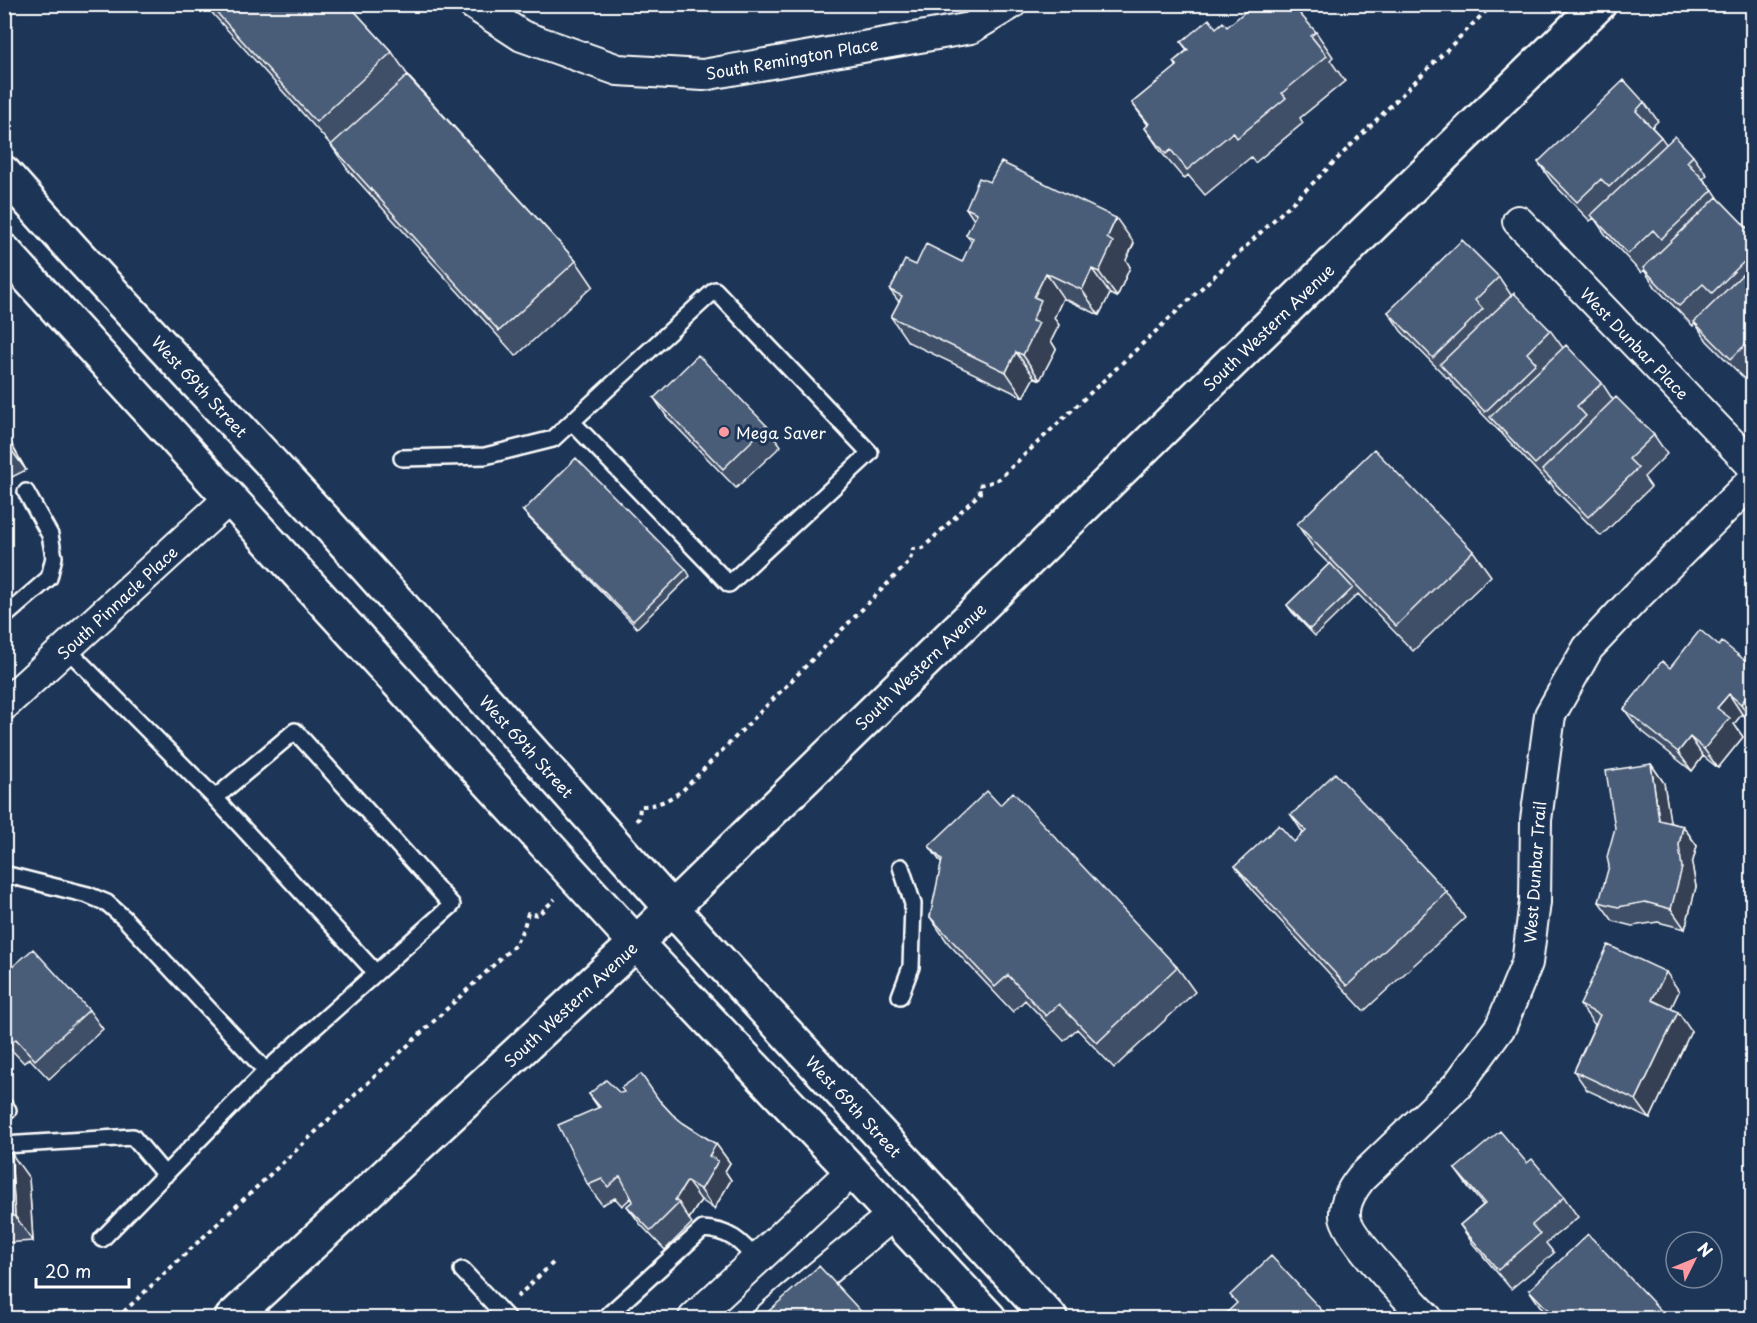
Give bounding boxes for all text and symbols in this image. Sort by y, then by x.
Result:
street label: South Remington Place [704,31,880,85]
street label: South Western Avenue [1197,258,1339,396]
street label: West Dunbar Place [1575,282,1695,405]
street label: West 69th Street [146,330,254,443]
place label: Mega Saver [736,420,827,444]
marker: Mega Saver [717,425,731,439]
street label: South Pinnacle Place [51,539,183,664]
street label: South Western Avenue [849,597,991,735]
street label: West 69th Street [474,689,580,803]
street label: West Dunbar Trail [1517,800,1551,944]
street label: South Western Avenue [498,936,642,1072]
street label: West 69th Street [800,1050,908,1163]
north arrow [1664,1230,1724,1290]
text: N [1693,1236,1719,1262]
scale bar [36,1251,129,1289]
text: 20 m [45,1257,91,1284]

